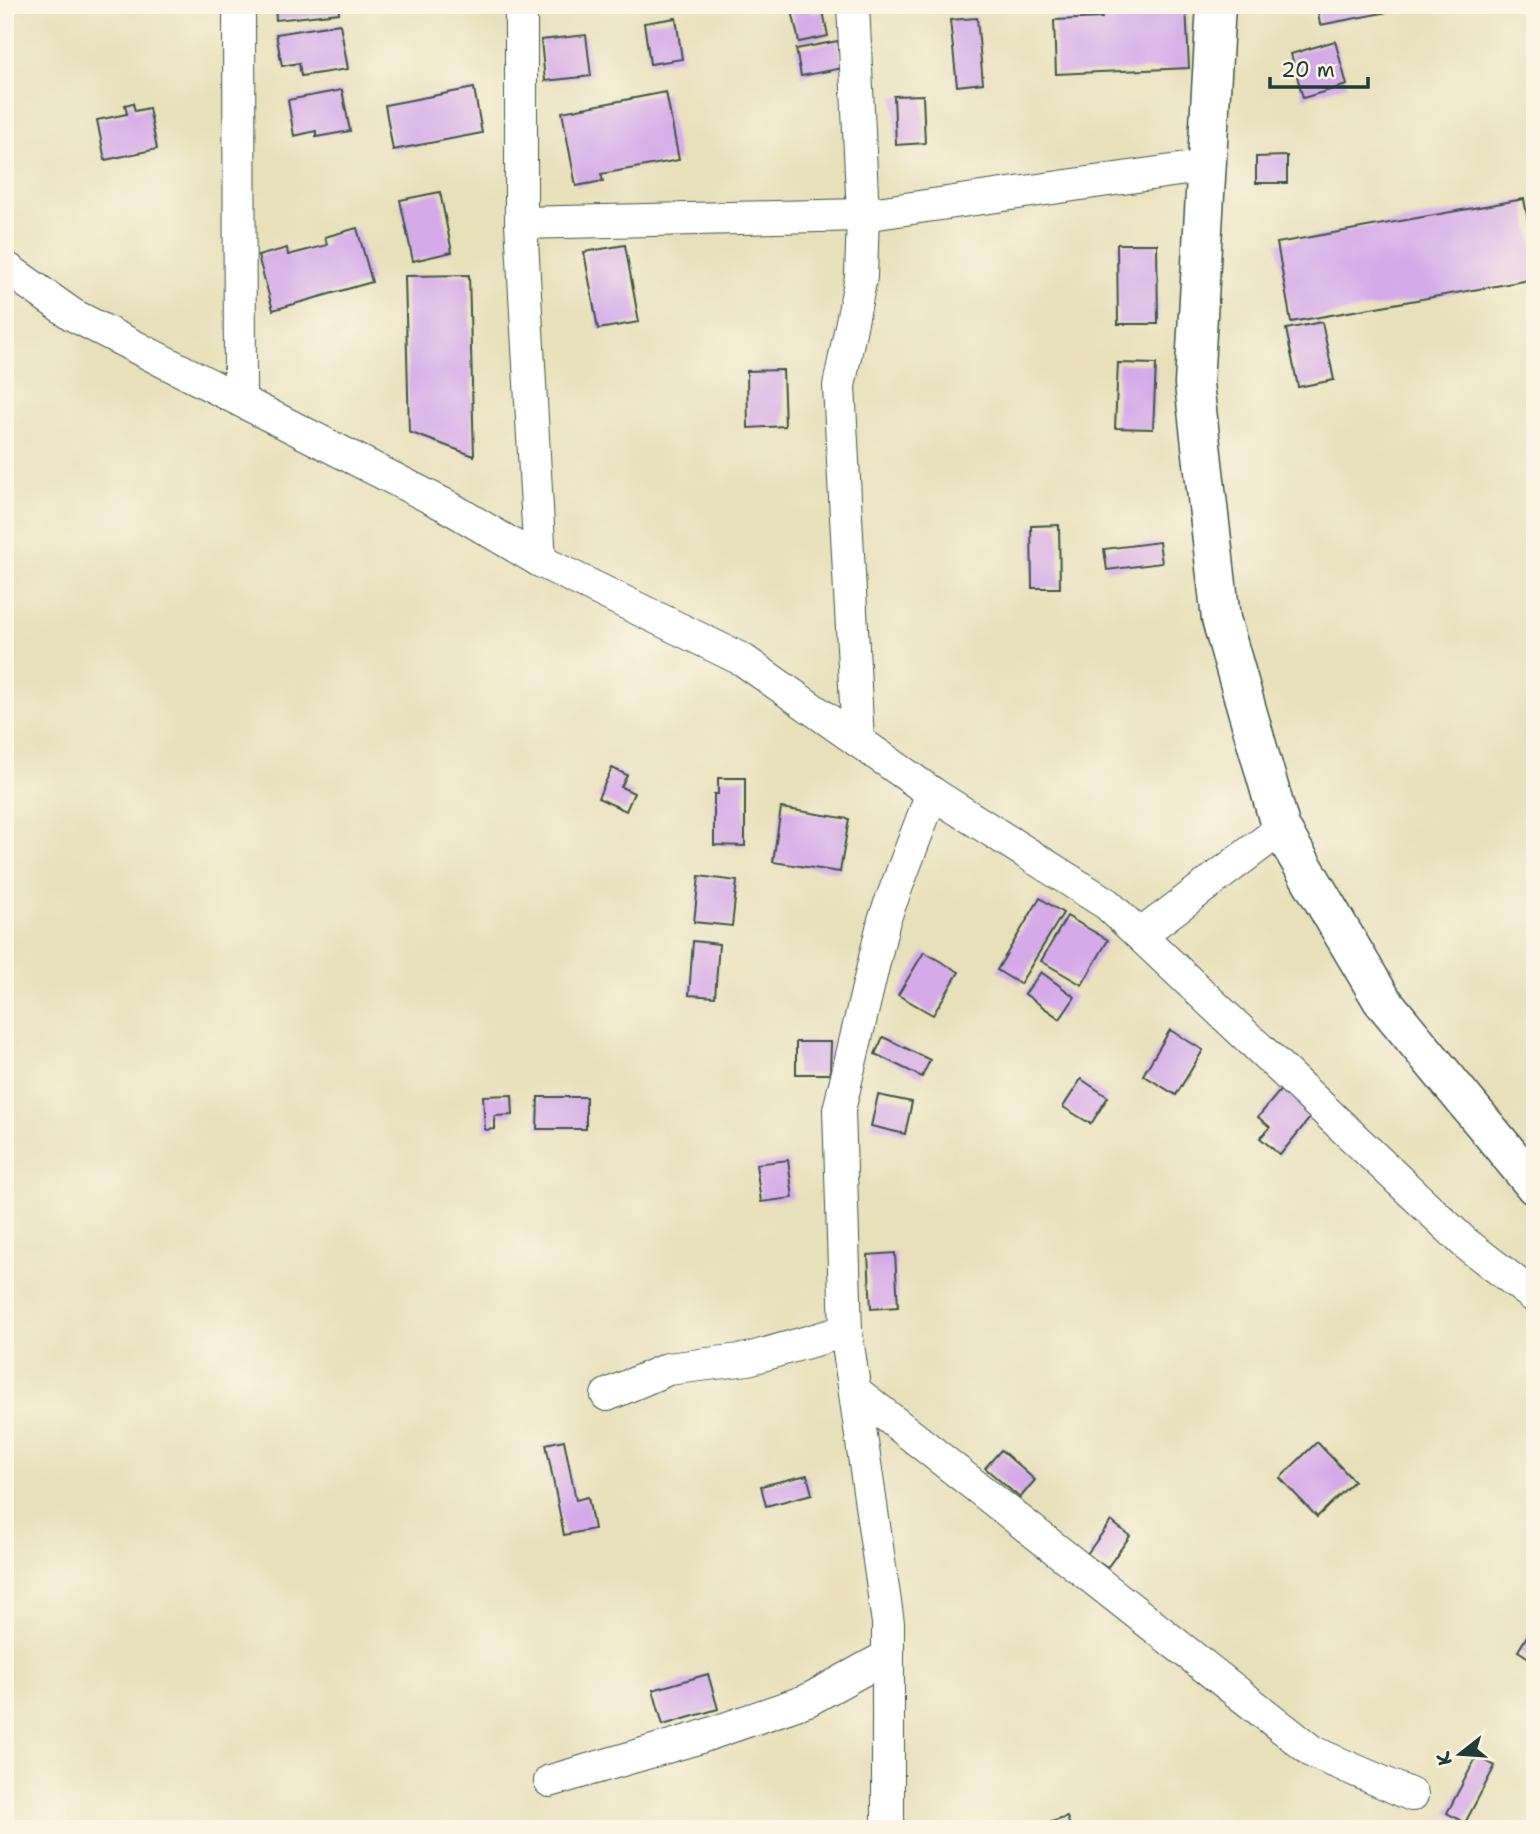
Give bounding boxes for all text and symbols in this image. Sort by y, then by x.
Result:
scale bar [1270,46,1368,90]
text: 20 m [1281,56,1335,84]
north arrow [1424,1718,1494,1788]
text: K [1430,1749,1458,1769]

